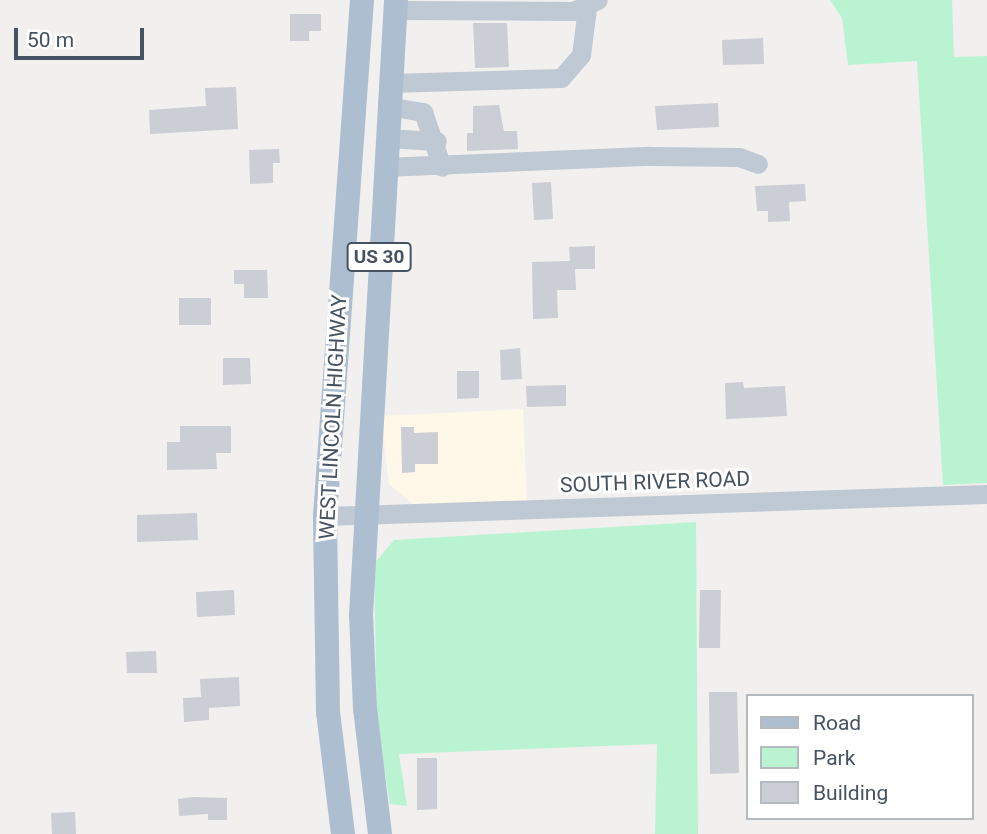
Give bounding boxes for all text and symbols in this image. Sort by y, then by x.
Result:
scale bar [18,14,147,58]
text: 50 m [27,28,74,52]
road number: US 30 [346,242,412,272]
street label: WEST LINCOLN HIGHWAY [314,294,352,540]
street label: SOUTH RIVER ROAD [560,466,750,498]
legend [746,694,973,820]
text: Road [813,711,861,735]
text: Park [813,746,855,770]
text: Building [813,781,888,805]

